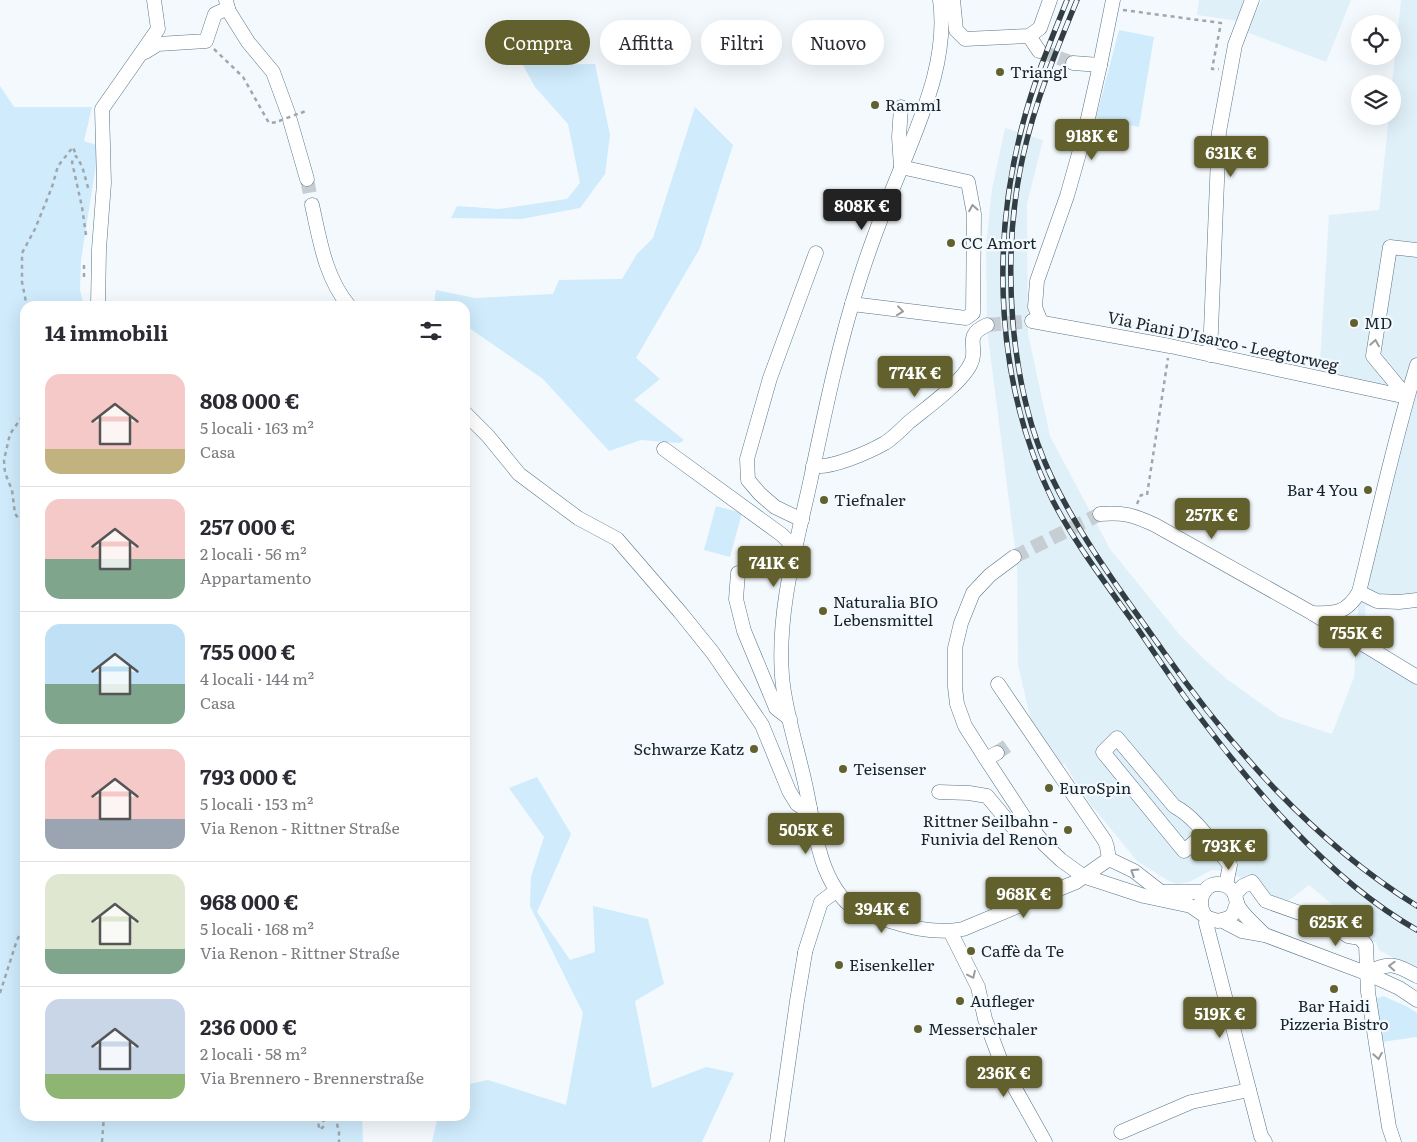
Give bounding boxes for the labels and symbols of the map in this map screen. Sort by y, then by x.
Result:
place label: Triangl [1010,59,1068,83]
marker: Triangl [994,66,1006,78]
place label: Ramml [885,92,941,116]
marker: Ramml [869,99,881,111]
pin: 918K € [1051,119,1133,161]
pin: 631K € [1190,136,1272,178]
pin: 808K € [821,188,903,231]
one-way arrow [968,204,978,212]
place label: CC Amort [961,230,1037,254]
marker: CC Amort [945,237,957,249]
street label: Via Piani D'Isarco - Leegtorweg [1105,304,1341,376]
one-way arrow [897,305,905,316]
place label: MD [1364,310,1392,334]
marker: MD [1348,317,1360,329]
one-way arrow [1370,339,1380,347]
pin: 774K € [874,356,956,398]
place label: Bar 4 You [1287,477,1358,501]
marker: Bar 4 You [1362,484,1374,496]
place label: Tiefnaler [834,487,906,511]
marker: Tiefnaler [818,494,830,506]
pin: 257K € [1171,498,1253,540]
pin: 741K € [733,546,815,588]
place label: Naturalia BIO Lebensmittel [833,589,938,631]
marker: Naturalia BIO Lebensmittel [817,605,829,617]
pin: 755K € [1315,616,1397,658]
place label: Schwarze Katz [633,736,744,760]
marker: Schwarze Katz [748,743,760,755]
place label: Teisenser [853,756,927,780]
marker: Teisenser [837,763,849,775]
place label: EuroSpin [1059,775,1132,799]
marker: EuroSpin [1043,782,1055,794]
place label: Rittner Seilbahn - Funivia del Renon [920,808,1058,850]
pin: 505K € [765,812,847,855]
marker: Rittner Seilbahn - Funivia del Renon [1062,824,1074,836]
pin: 793K € [1188,828,1270,871]
one-way arrow [1131,869,1140,878]
pin: 968K € [983,876,1065,919]
pin: 394K € [841,892,923,934]
pin: 625K € [1295,904,1377,947]
place label: Caffè da Te [981,938,1064,962]
marker: Caffè da Te [965,945,977,957]
place label: Eisenkeller [849,952,935,976]
marker: Eisenkeller [833,959,845,971]
one-way arrow [1387,961,1395,972]
one-way arrow [966,970,977,979]
marker: Bar Haidi Pizzeria Bistro [1328,983,1340,995]
place label: Aufleger [970,988,1035,1012]
place label: Bar Haidi Pizzeria Bistro [1279,993,1389,1035]
marker: Aufleger [954,995,966,1007]
pin: 519K € [1179,996,1261,1039]
place label: Messerschaler [928,1016,1038,1040]
marker: Messerschaler [912,1023,924,1035]
one-way arrow [1373,1052,1383,1060]
pin: 236K € [963,1056,1045,1098]

